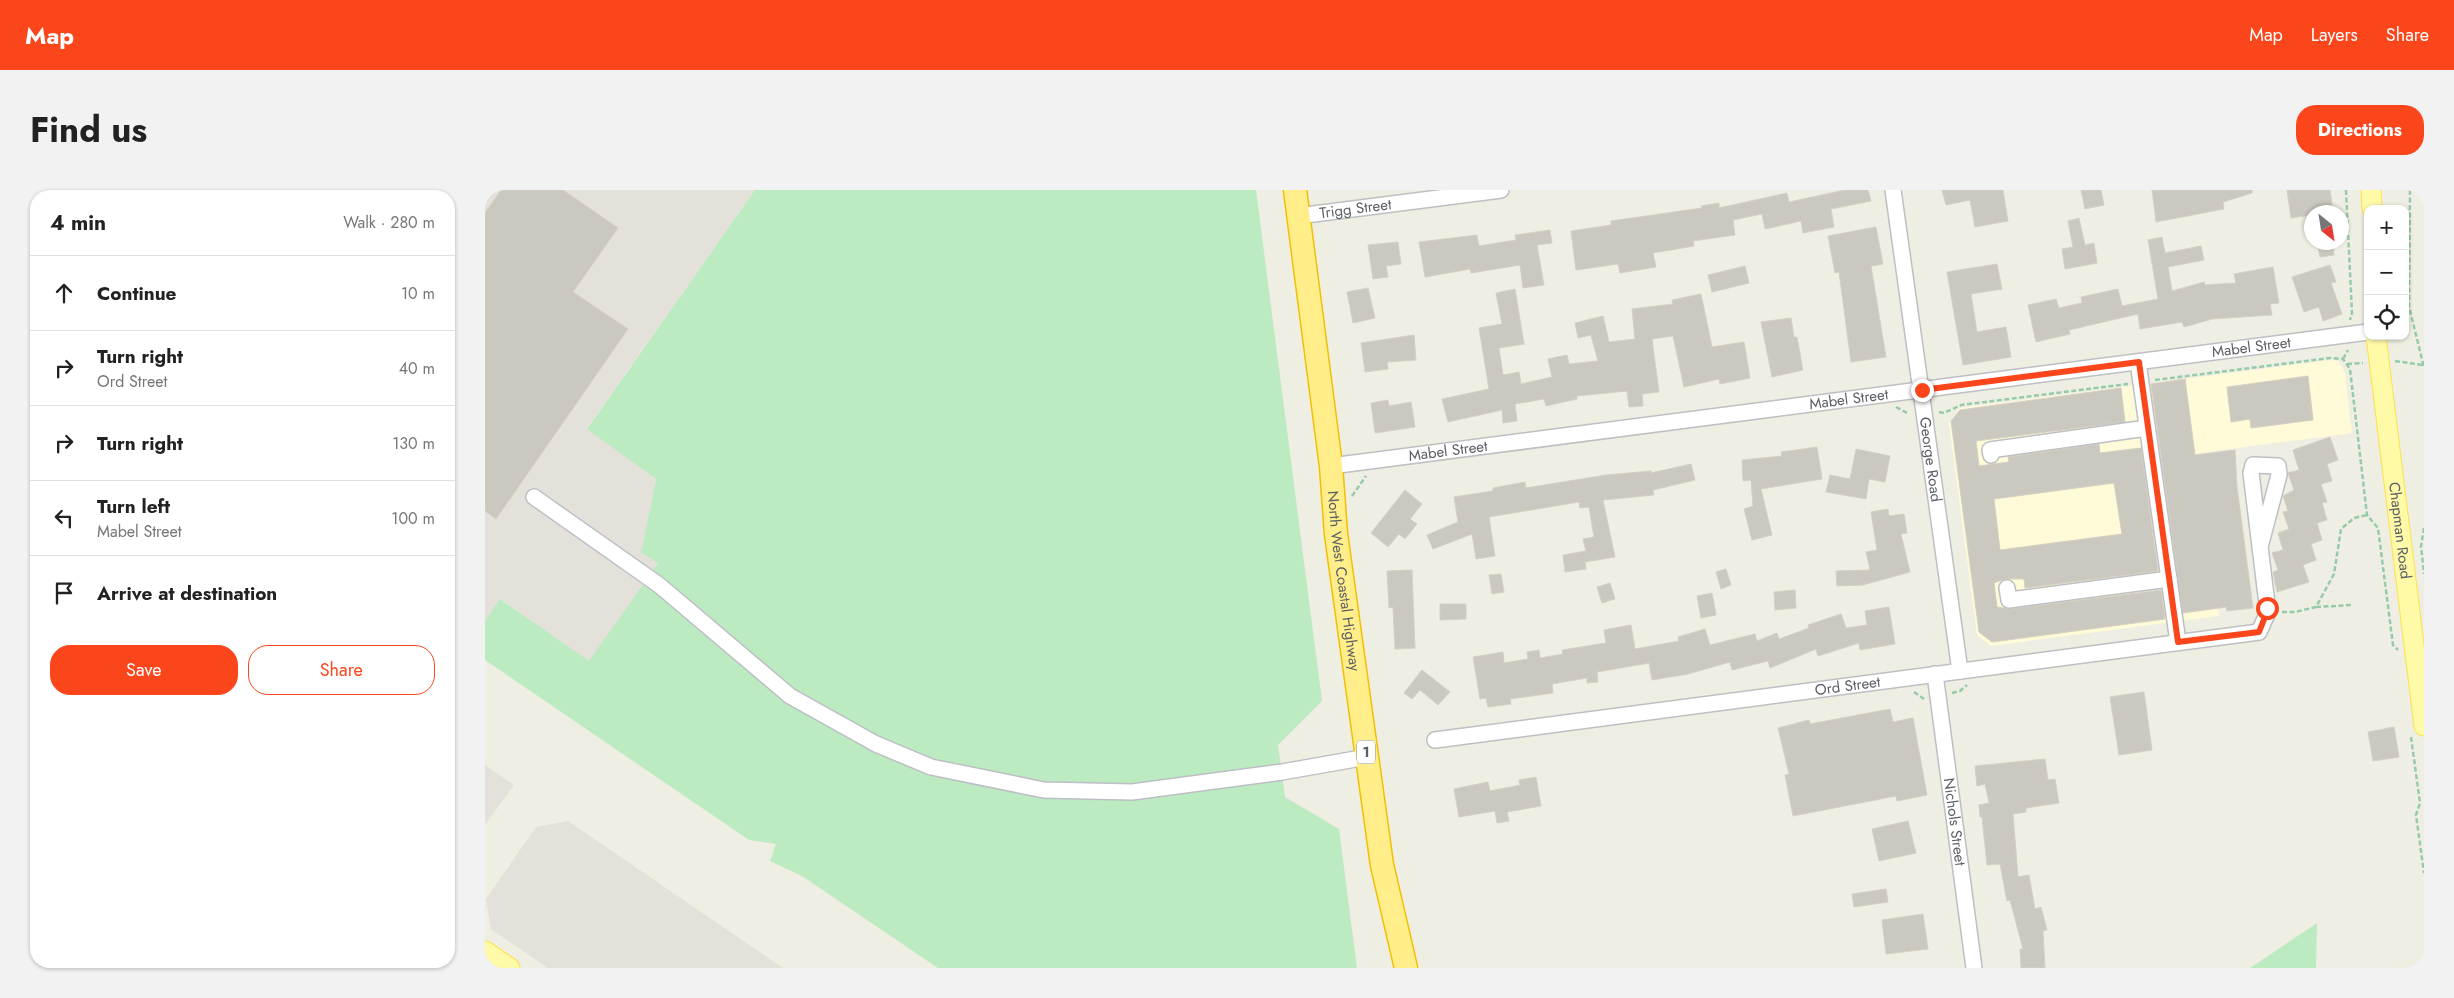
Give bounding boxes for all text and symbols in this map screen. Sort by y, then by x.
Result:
text: Map [25,18,74,53]
text: Map [2249,22,2283,48]
text: Layers [2311,22,2358,48]
text: Share [2386,22,2429,48]
text: Find us [30,105,147,155]
button: Directions [2296,105,2424,155]
street label: Trigg Street [1318,193,1393,224]
north arrow [2304,205,2349,250]
map controls [2364,205,2409,340]
button: + [2364,205,2409,250]
text: 4 min [50,208,106,238]
text: Walk · 280 m [343,211,435,234]
button: − [2364,250,2409,295]
icon: ahead [50,279,78,307]
text: Continue [97,280,176,307]
text: 10 m [401,282,435,305]
button: locate [2364,295,2409,340]
street label: Mabel Street [2211,331,2293,363]
text: Turn right [97,343,183,370]
icon: right [50,354,78,382]
text: 40 m [399,357,435,380]
text: Ord Street [97,370,167,393]
route end [1911,379,1934,402]
street label: Mabel Street [1808,383,1890,415]
street label: George Road [1914,415,1947,503]
icon: right [50,429,78,457]
text: Turn right [97,430,183,457]
text: 130 m [392,432,435,455]
street label: Mabel Street [1407,435,1489,467]
street label: Chapman Road [2383,481,2417,580]
street label: North West Coastal Highway [1322,490,1366,673]
text: Turn left [97,493,170,520]
icon: left [50,504,78,532]
text: 100 m [391,507,435,530]
text: Mabel Street [97,520,182,543]
icon: arrive [50,579,78,607]
text: Arrive at destination [97,580,277,607]
route start [2256,597,2279,620]
button: Save [50,645,238,695]
button: Share [248,645,435,695]
street label: Ord Street [1813,671,1882,701]
road number: 1 [1357,740,1375,764]
street label: Nichols Street [1938,776,1971,867]

